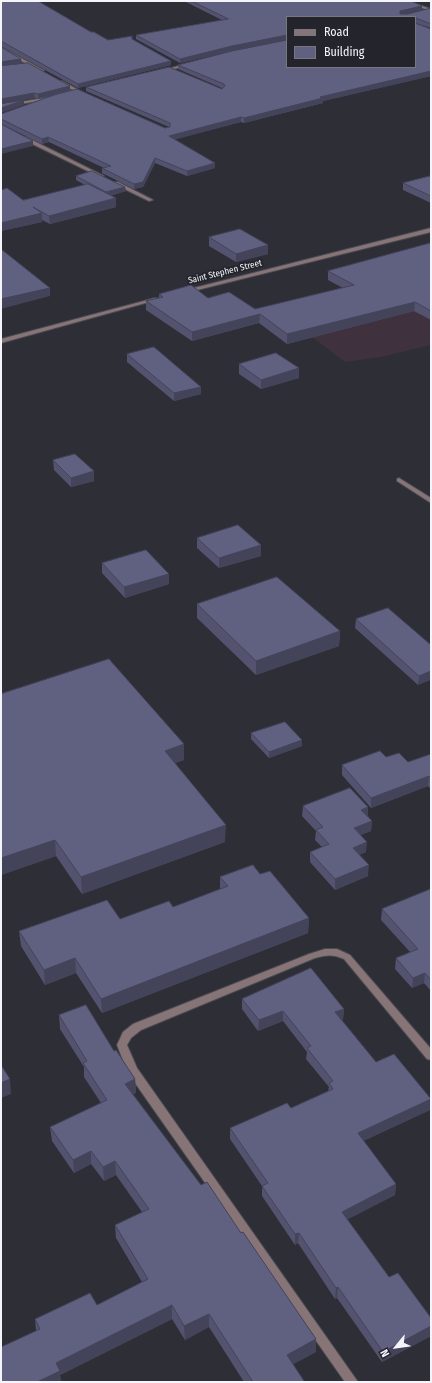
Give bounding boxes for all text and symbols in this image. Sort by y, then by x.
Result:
legend [286,16,416,68]
text: Road [324,25,349,39]
text: Building [324,45,364,59]
street label: Saint Stephen Street [187,258,263,286]
north arrow [376,1327,416,1367]
text: N [378,1347,392,1359]

